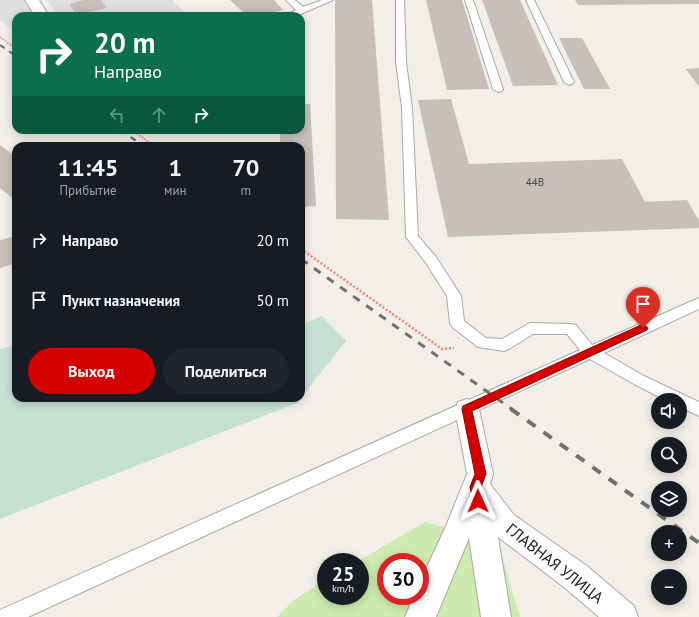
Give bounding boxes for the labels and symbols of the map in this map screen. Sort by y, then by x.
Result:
house number: 44В [526,175,544,189]
pin [626,287,660,328]
position arrow [457,480,499,522]
street label: ГЛАВНАЯ УЛИЦА [502,519,608,608]
speed limit sign: 30 [377,553,429,605]

